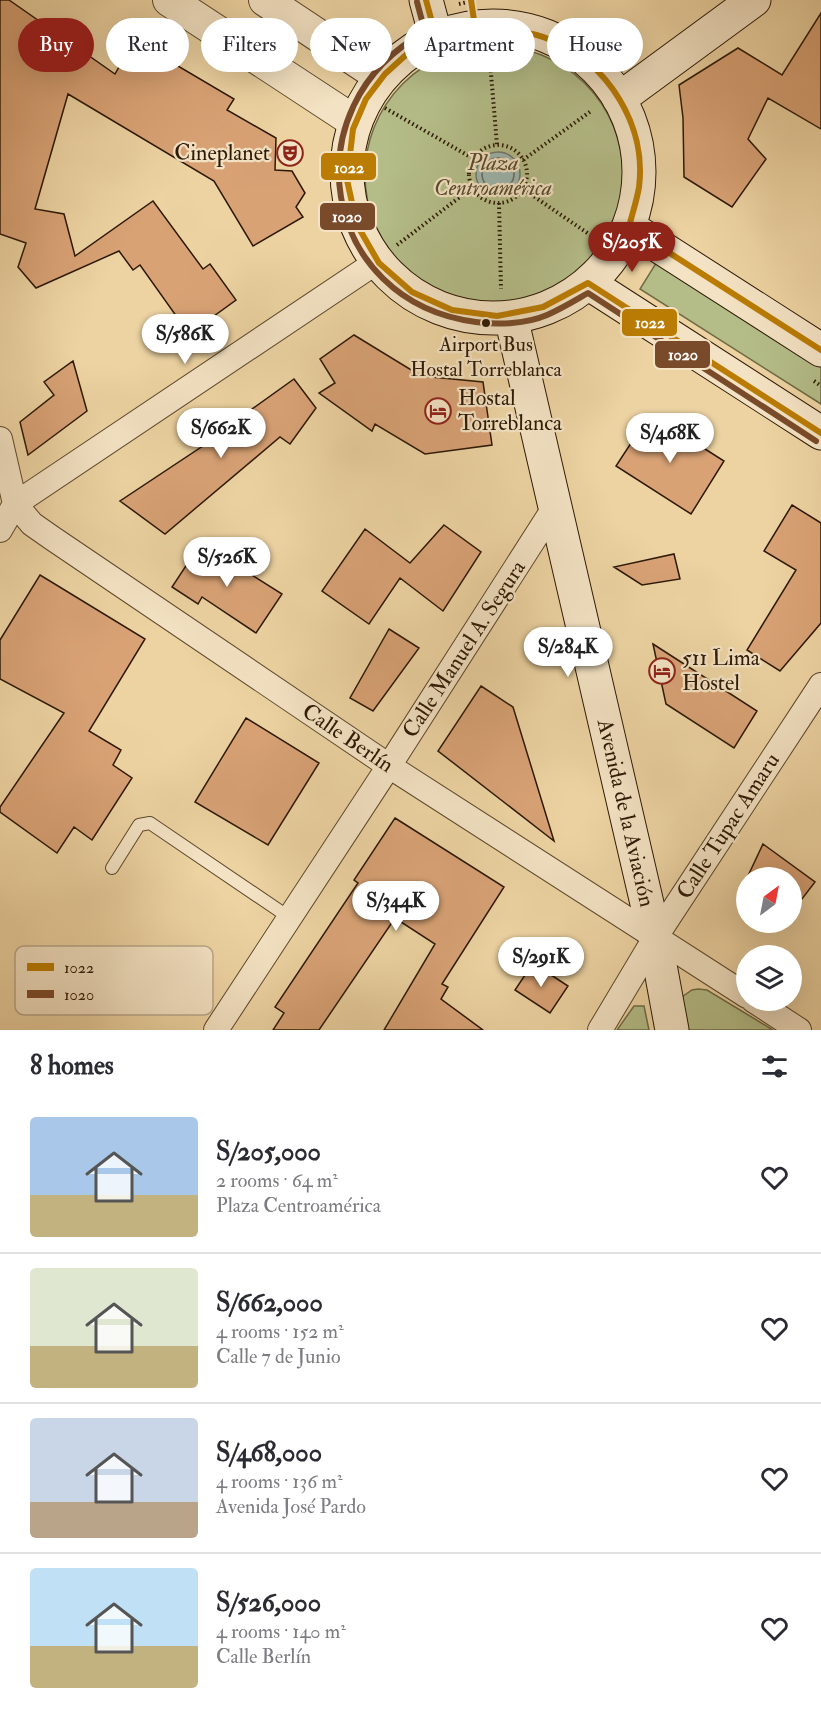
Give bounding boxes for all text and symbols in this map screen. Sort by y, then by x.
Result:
chip: Buy [18,18,94,72]
chip: Rent [106,18,189,72]
chip: Filters [201,18,298,72]
chip: New [310,18,392,72]
chip: Apartment [404,18,535,72]
chip: House [547,18,643,72]
theatre icon: Cineplanet [275,138,305,168]
place label: Cineplanet [174,139,270,168]
park label: Plaza Centroamérica [434,149,552,202]
line badge: 1022 [320,152,377,181]
text: 1022 [334,158,364,178]
line badge: 1020 [319,202,376,231]
text: 1020 [332,207,362,227]
pin: S/205K [583,222,681,273]
text: S/205K [602,229,662,254]
line badge: 1022 [621,308,678,337]
text: 1022 [635,313,665,333]
pin: S/586K [136,314,234,365]
marker: Airport Bus Hostal Torreblanca [480,317,492,329]
text: S/586K [156,321,214,346]
place label: Airport Bus Hostal Torreblanca [410,332,562,382]
line badge: 1020 [654,340,711,369]
text: 1020 [668,345,698,365]
place label: Hostal Torreblanca [458,384,563,437]
hotel icon: Hostal Torreblanca [423,396,453,426]
pin: S/662K [172,408,270,459]
pin: S/468K [621,413,719,464]
text: S/662K [191,415,251,440]
text: S/468K [640,420,700,445]
pin: S/526K [178,537,276,588]
text: S/526K [197,544,257,569]
street label: Calle Manuel A. Segura [396,554,532,743]
pin: S/284K [519,627,617,678]
text: S/284K [538,634,598,659]
place label: 511 Lima Hostel [682,644,761,697]
hotel icon: 511 Lima Hostel [647,656,677,686]
street label: Calle Berlín [297,697,399,779]
street label: Avenida de la Aviación [591,715,661,910]
street label: Calle Tupac Amaru [670,748,787,905]
north arrow [736,867,802,933]
map controls [736,867,802,1011]
pin: S/344K [347,881,445,932]
text: S/344K [366,888,426,913]
pin: S/291K [492,937,590,988]
text: S/291K [512,944,570,969]
button: layers [736,945,802,1011]
legend [15,946,213,1015]
text: 1022 [64,958,94,978]
text: 1020 [64,985,94,1005]
text: 8 homes [30,1050,114,1082]
icon: filters [758,1050,791,1083]
text: S/205,000 [216,1136,321,1168]
icon: home [78,1141,150,1213]
icon: heart [758,1161,791,1194]
text: 2 rooms · 64 m² [216,1168,338,1193]
text: Plaza Centroamérica [216,1193,381,1218]
text: S/662,000 [216,1287,323,1319]
icon: home [78,1292,150,1364]
icon: heart [758,1312,791,1345]
text: 4 rooms · 152 m² [216,1319,344,1344]
text: Calle 7 de Junio [216,1344,341,1369]
text: S/468,000 [216,1437,322,1469]
icon: home [78,1442,150,1514]
icon: heart [758,1462,791,1495]
text: 4 rooms · 136 m² [216,1469,343,1494]
text: Avenida José Pardo [216,1494,366,1519]
text: S/526,000 [216,1587,321,1619]
icon: home [78,1592,150,1664]
icon: heart [758,1612,791,1645]
text: 4 rooms · 140 m² [216,1619,346,1644]
text: Calle Berlín [216,1644,311,1669]

